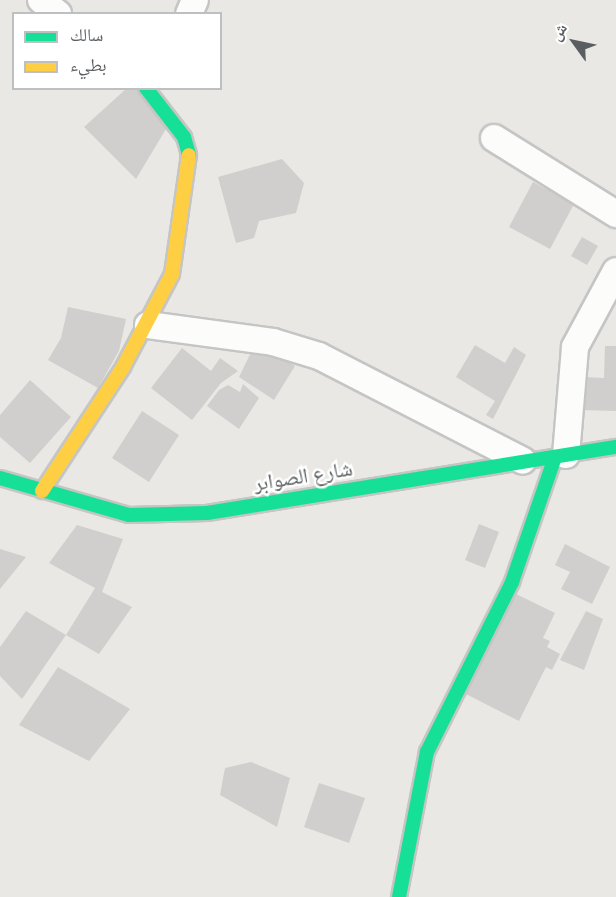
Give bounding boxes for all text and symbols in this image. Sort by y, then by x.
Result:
legend [12,12,222,90]
north arrow [544,12,604,72]
text: ش [546,20,571,44]
text: سالك [70,24,103,46]
text: بطيء [70,54,107,76]
street label: شارع الصوابر [252,456,354,496]

